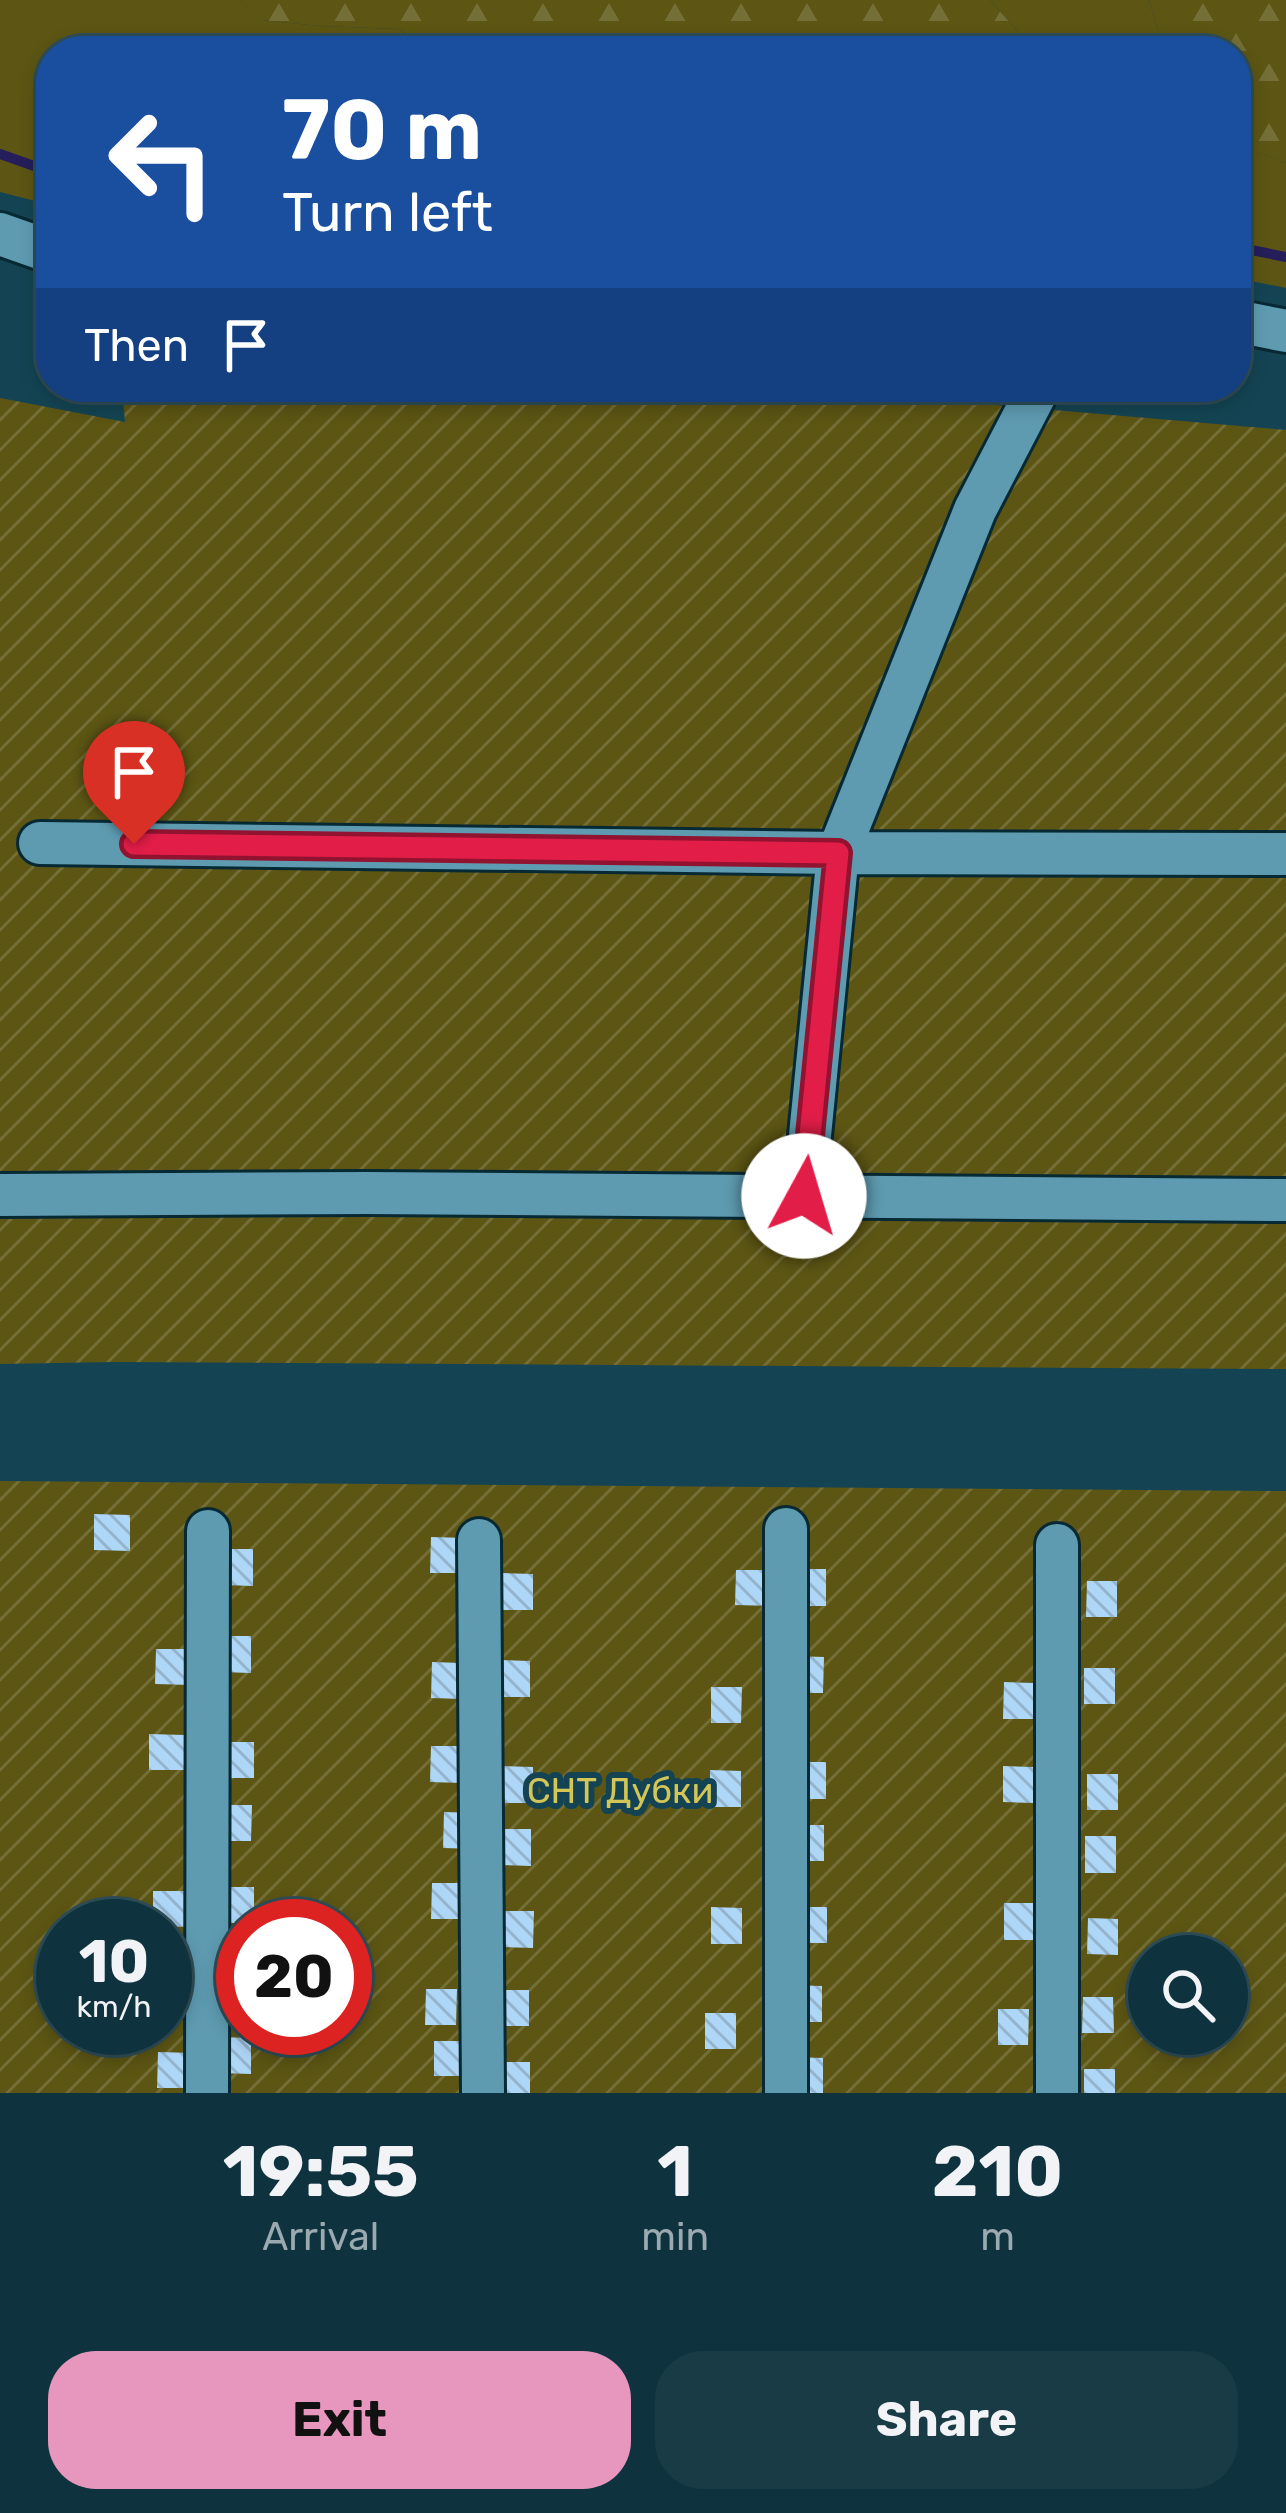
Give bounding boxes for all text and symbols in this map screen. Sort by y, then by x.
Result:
text: 70 m [282,80,482,180]
icon: left [84,84,240,240]
text: Turn left [282,181,493,245]
icon: arrive [213,312,279,378]
text: Then [84,319,189,372]
pin [83,721,185,844]
icon: arrive [101,739,167,805]
position arrow [741,1133,867,1259]
park label: СНТ Дубки [527,1769,713,1812]
speed limit sign: 20 [216,1899,372,2055]
text: 10 [79,1926,149,1997]
map controls [1128,1935,1248,2055]
button: search [1128,1935,1248,2055]
text: km/h [77,1989,151,2025]
text: 19:55 [223,2129,419,2214]
text: 1 [657,2129,693,2214]
text: 210 [932,2129,1063,2214]
text: Arrival [262,2214,379,2260]
text: min [641,2214,709,2260]
text: m [980,2214,1015,2260]
button: Exit [48,2351,631,2489]
button: Share [655,2351,1238,2489]

